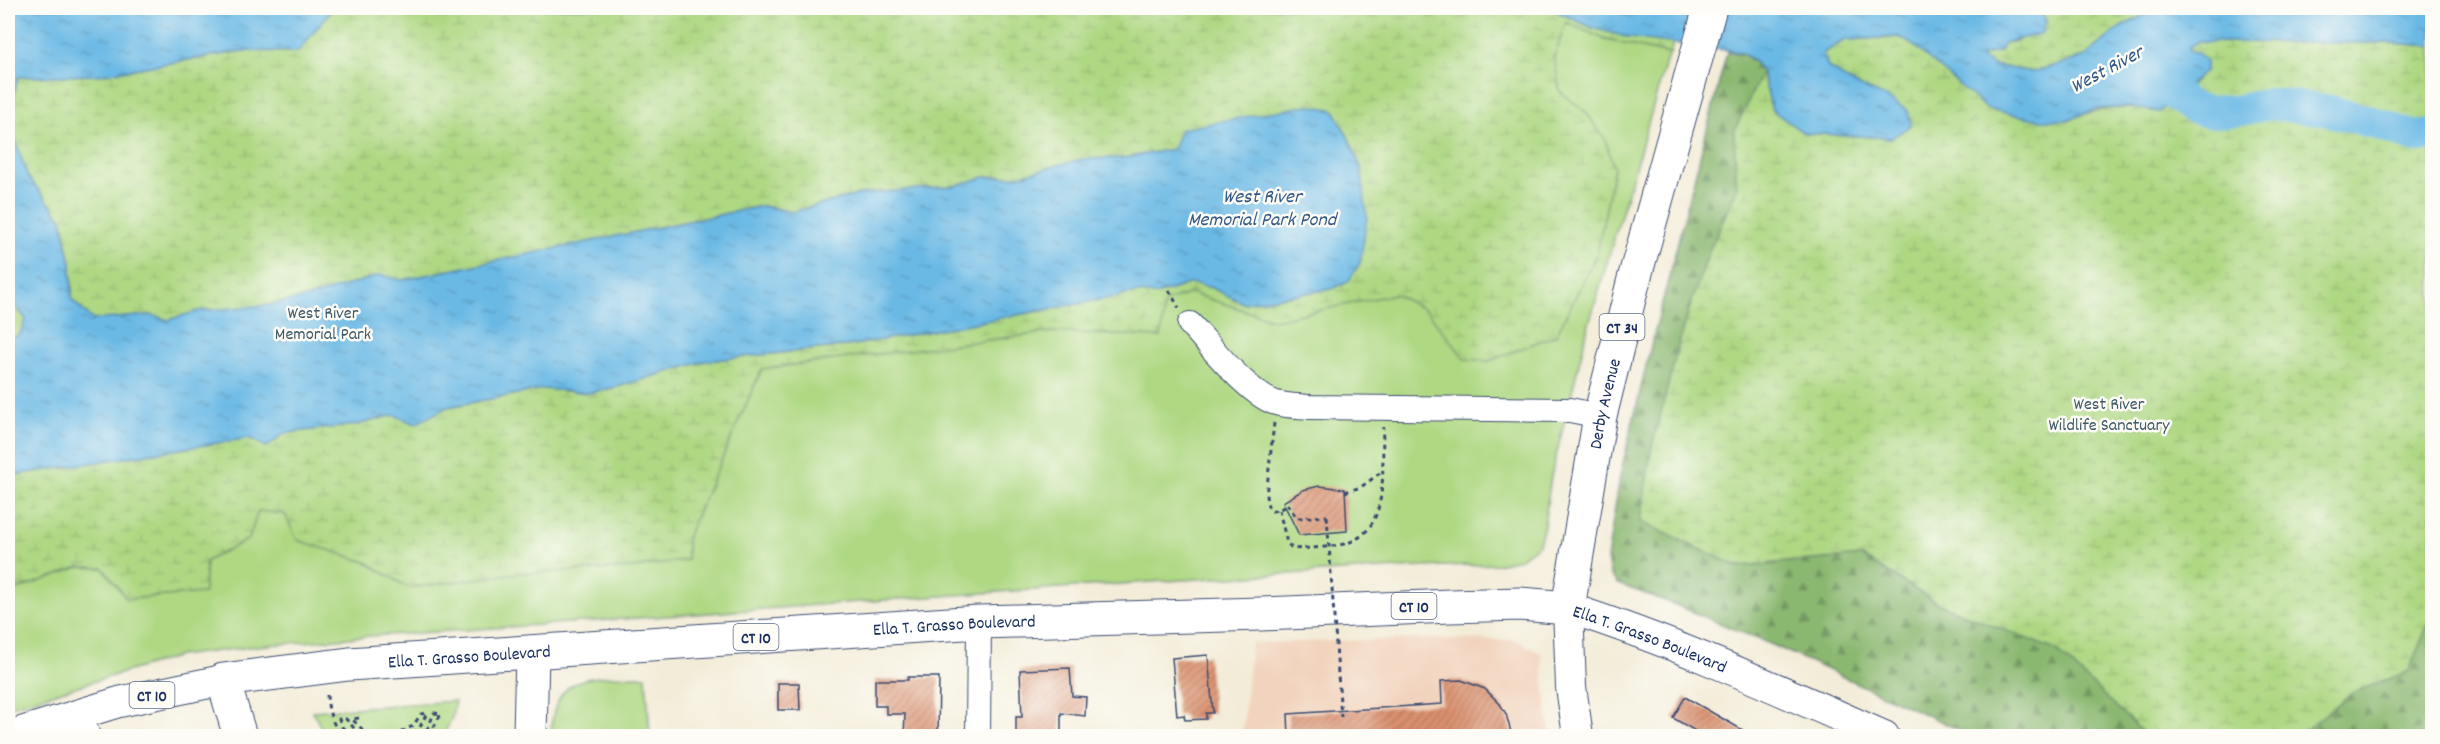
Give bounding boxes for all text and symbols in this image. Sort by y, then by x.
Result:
water label: West River [2066,39,2151,101]
water label: West River Memorial Park Pond [1188,184,1339,235]
park label: West River Memorial Park [275,302,371,348]
road number: CT 34 [1600,314,1644,340]
street label: Derby Avenue [1585,356,1629,451]
park label: West River Wildlife Sanctuary [2048,393,2170,439]
road number: CT 10 [1392,593,1436,619]
street label: Ella T. Grasso Boulevard [1569,600,1730,681]
street label: Ella T. Grasso Boulevard [872,610,1036,644]
road number: CT 10 [734,624,778,650]
street label: Ella T. Grasso Boulevard [387,641,551,676]
road number: CT 10 [130,682,174,708]

